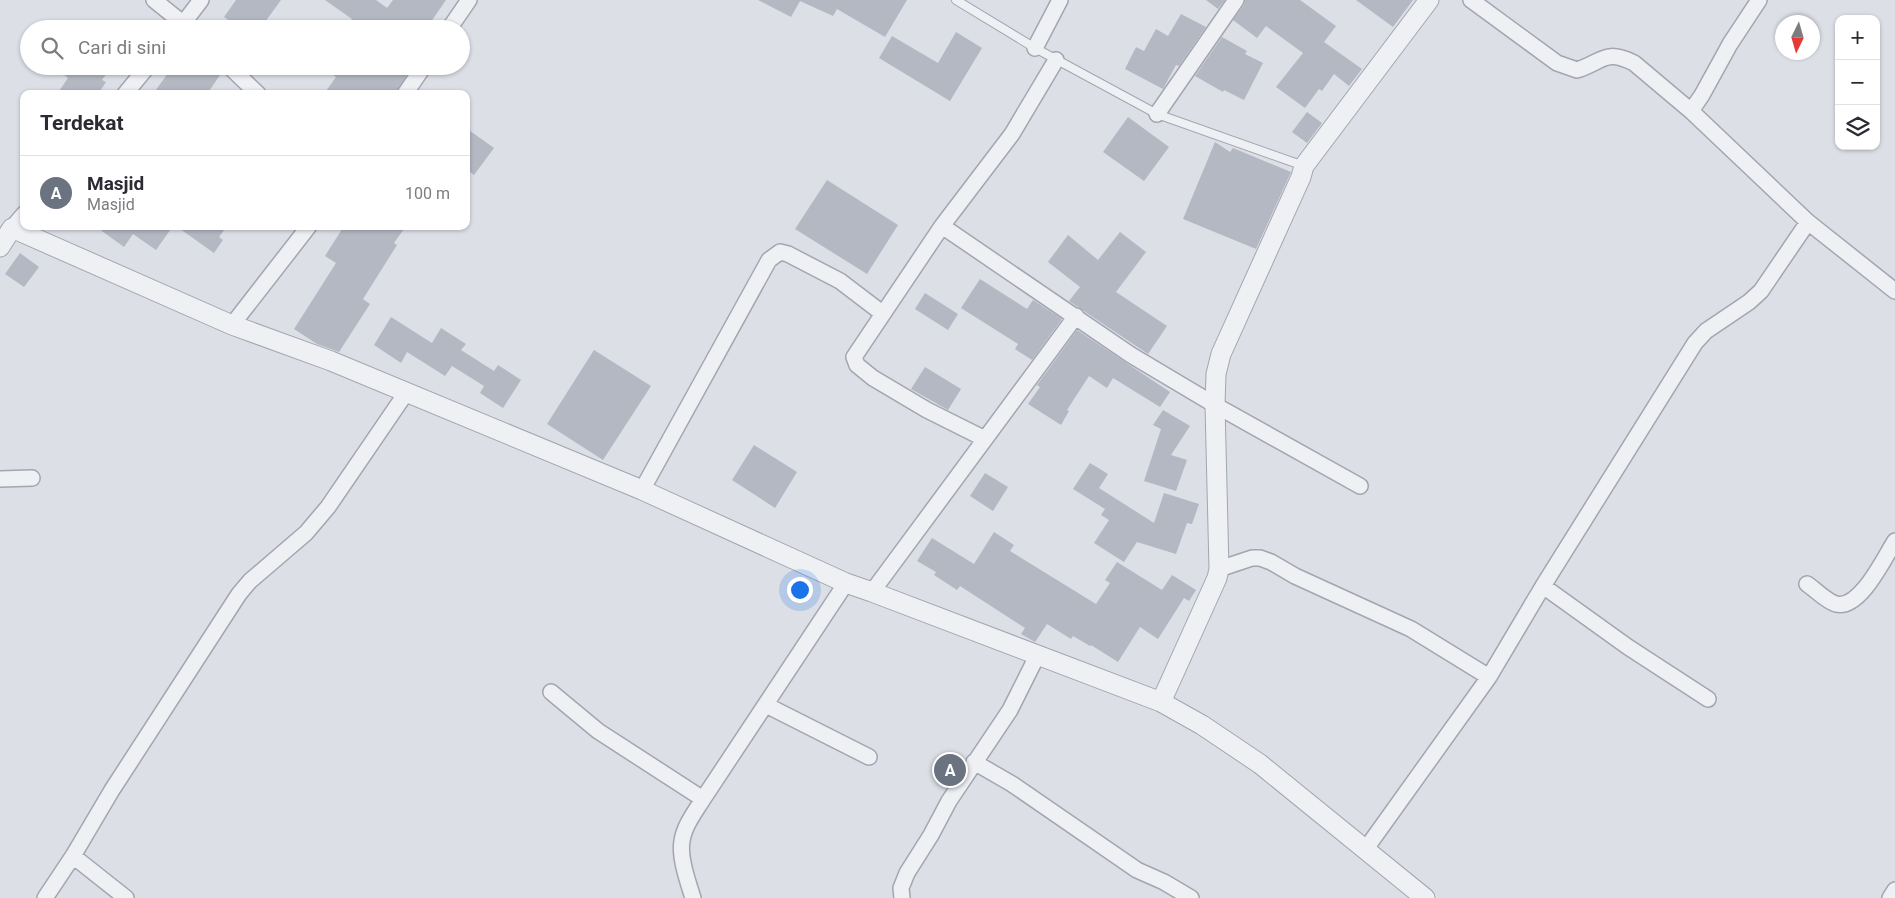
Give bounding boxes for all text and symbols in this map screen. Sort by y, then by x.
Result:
north arrow [1775,15,1820,60]
map controls [1835,15,1880,150]
button: + [1835,15,1880,60]
search box [20,20,470,75]
icon: search [38,34,66,62]
text: Cari di sini [78,36,166,59]
button: − [1835,60,1880,105]
button: layers [1835,105,1880,150]
text: Terdekat [40,111,124,135]
text: Masjid [87,172,144,195]
text: A [51,184,61,203]
text: 100 m [405,184,450,203]
text: Masjid [87,195,135,214]
your location [787,577,813,603]
pin: A [934,751,966,789]

